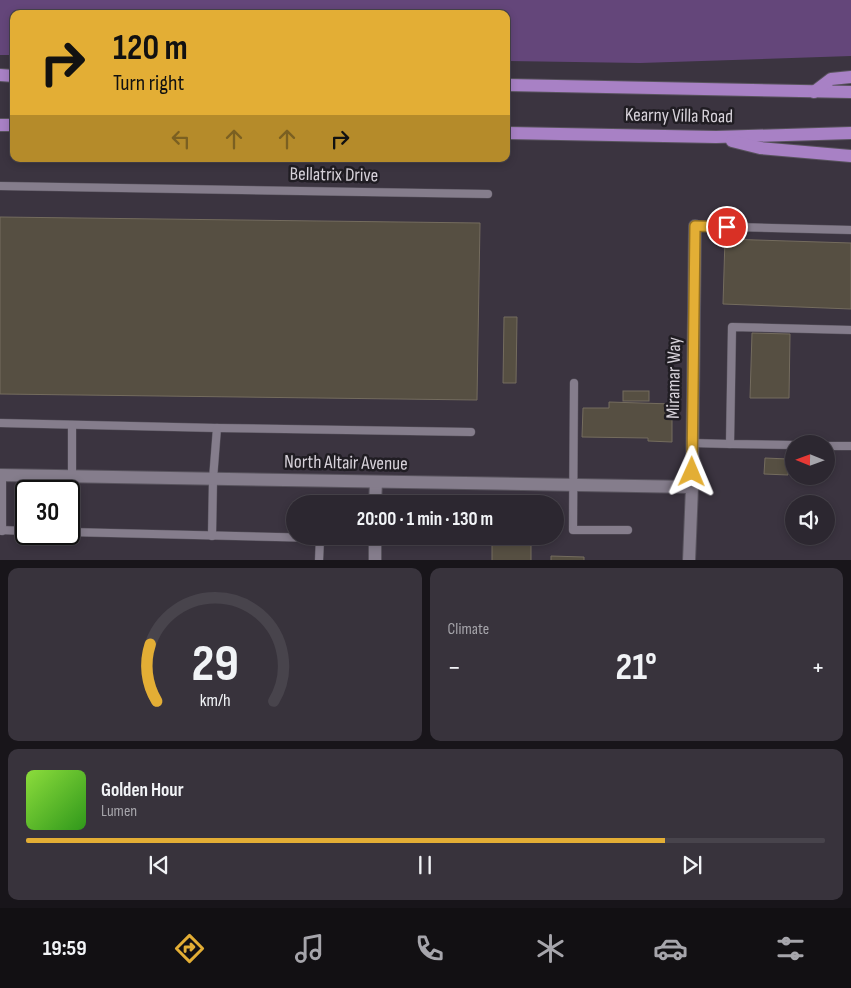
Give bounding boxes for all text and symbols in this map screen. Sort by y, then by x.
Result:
text: 120 m [113,27,188,70]
icon: right [30,30,95,95]
text: Turn right [113,70,184,97]
street label: Kearny Villa Road [625,104,733,128]
icon: left [167,125,195,153]
icon: ahead [220,125,248,153]
icon: ahead [273,125,301,153]
icon: right [326,125,354,153]
street label: Bellatrix Drive [290,163,378,187]
pin [706,206,748,248]
icon: arrive [713,213,741,241]
street label: Miramar Way [662,336,686,419]
north arrow [785,435,835,485]
map controls [785,435,835,545]
position arrow [665,445,717,497]
street label: North Altair Avenue [284,450,408,476]
speed limit sign: 30 [15,480,80,545]
button: sound [785,495,835,545]
text: 20:00 · 1 min · 130 m [357,508,493,531]
text: Climate [448,620,489,639]
text: 29 [191,633,238,696]
text: 21° [616,645,657,690]
text: − [448,651,461,684]
text: + [811,651,825,684]
text: km/h [199,690,230,711]
text: Golden Hour [101,779,184,802]
text: Lumen [101,802,137,821]
icon: previous [145,851,173,879]
icon: pause [411,851,439,879]
icon: next [678,851,706,879]
icon: directions [172,931,207,966]
icon: music [292,931,327,966]
icon: phone [412,931,447,966]
icon: climate [533,931,568,966]
icon: car [653,931,688,966]
icon: filters [773,931,808,966]
text: 19:59 [43,935,87,962]

